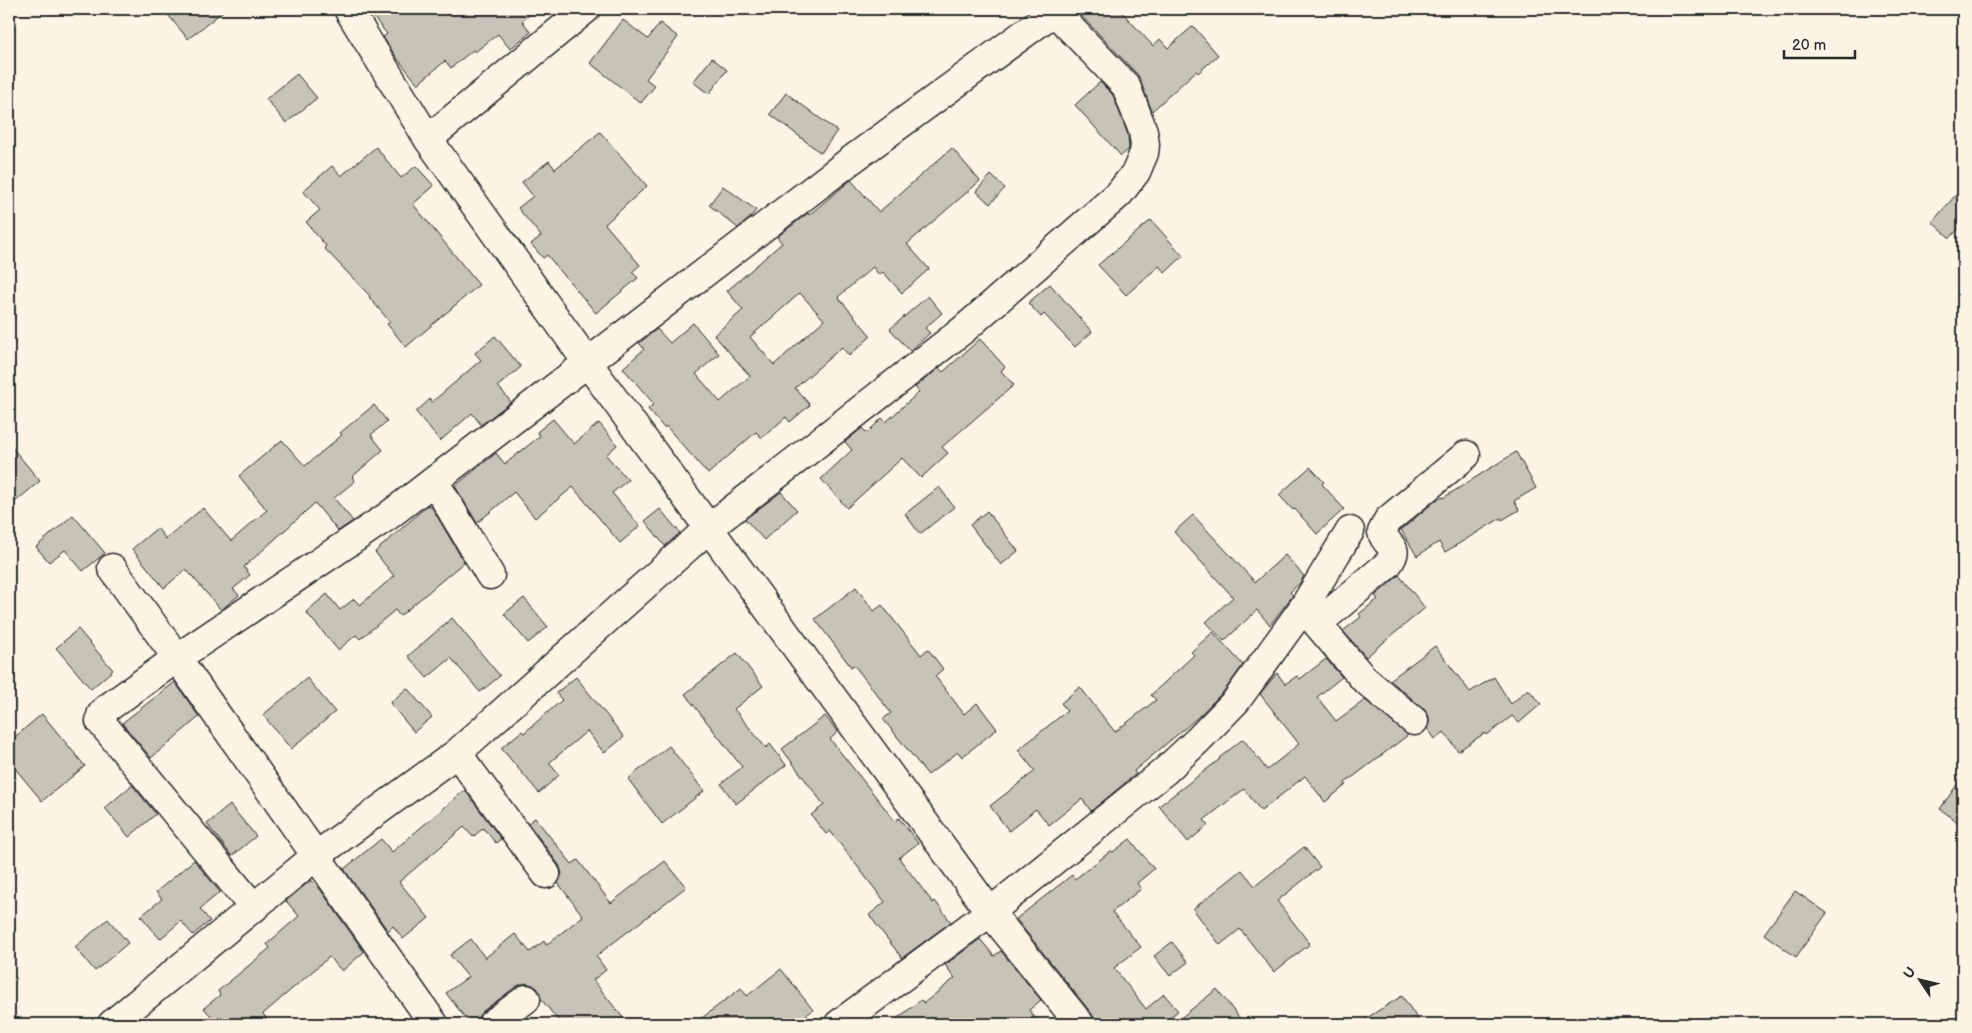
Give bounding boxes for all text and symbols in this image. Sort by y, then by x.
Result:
scale bar [1784,28,1856,60]
text: 20 m [1792,36,1826,55]
north arrow [1894,956,1944,1006]
text: U [1900,964,1920,982]

